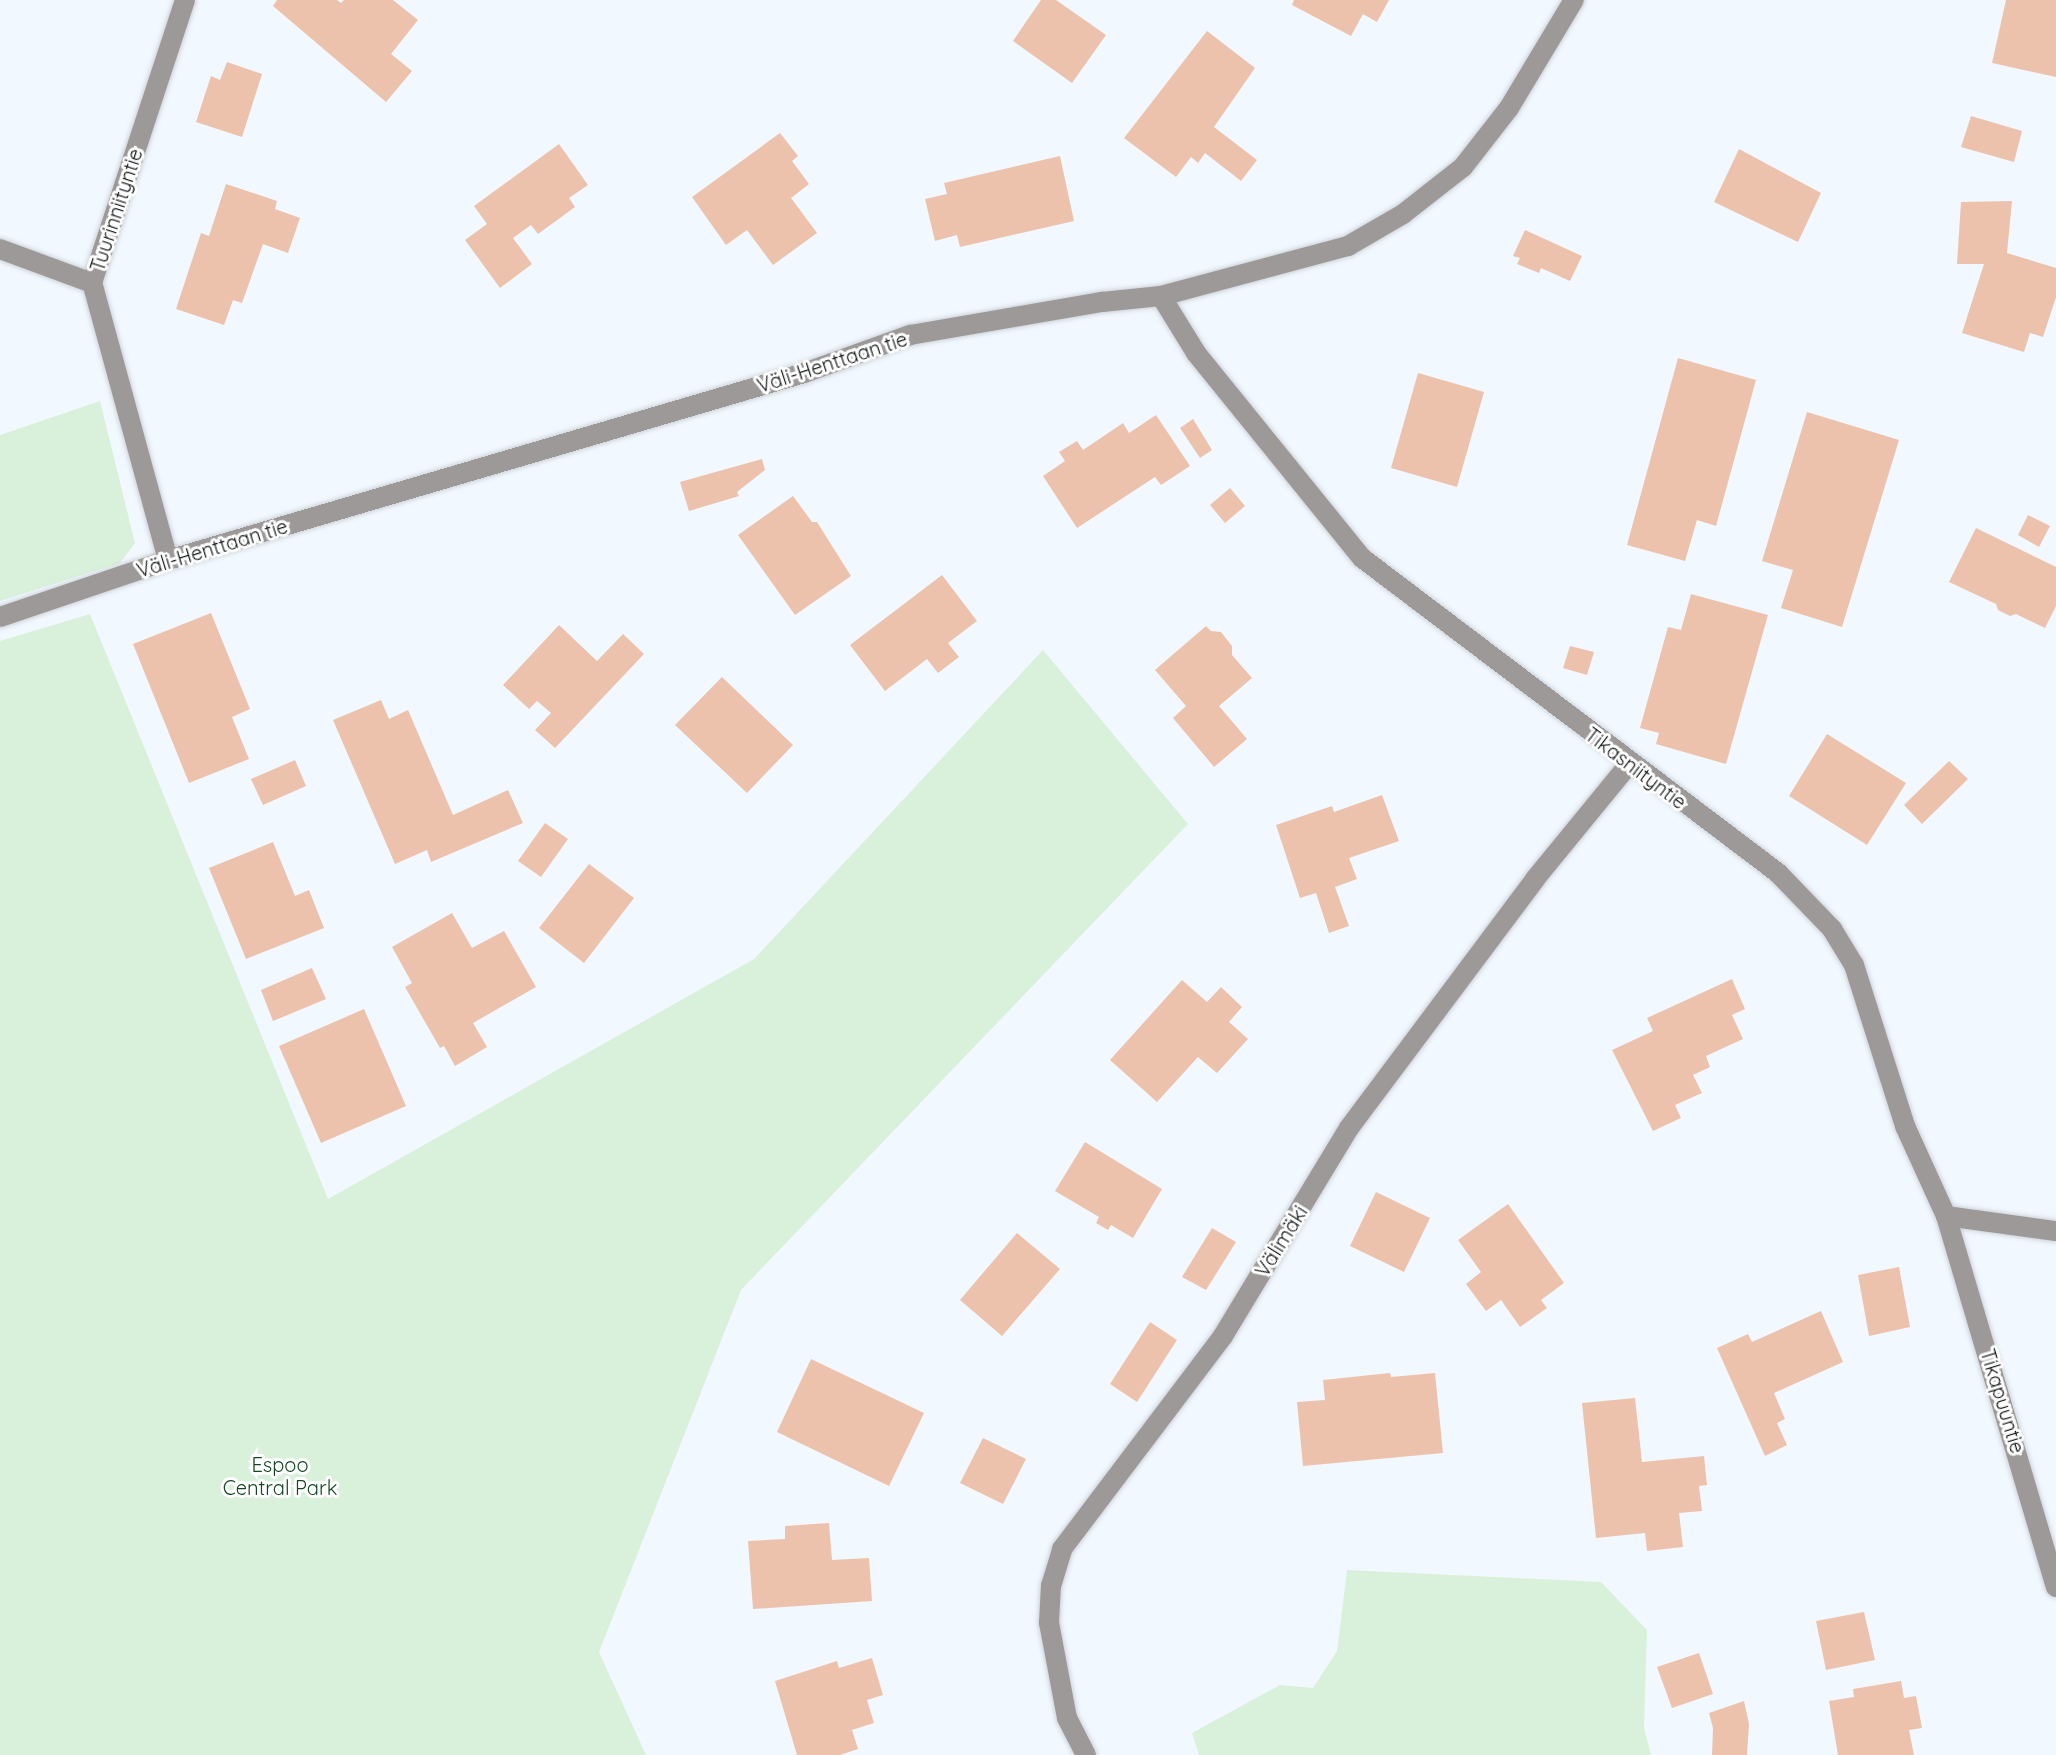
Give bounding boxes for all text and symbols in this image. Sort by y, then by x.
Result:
street label: Tuurinniityntie [85,145,147,275]
street label: Väli-Henttaan tie [754,326,910,398]
street label: Väli-Henttaan tie [134,514,290,582]
street label: Tikasniityntie [1581,722,1691,814]
street label: Välimäki [1250,1201,1312,1281]
street label: Tikapuuntie [1976,1346,2030,1456]
park label: Espoo Central Park [223,1452,337,1499]

